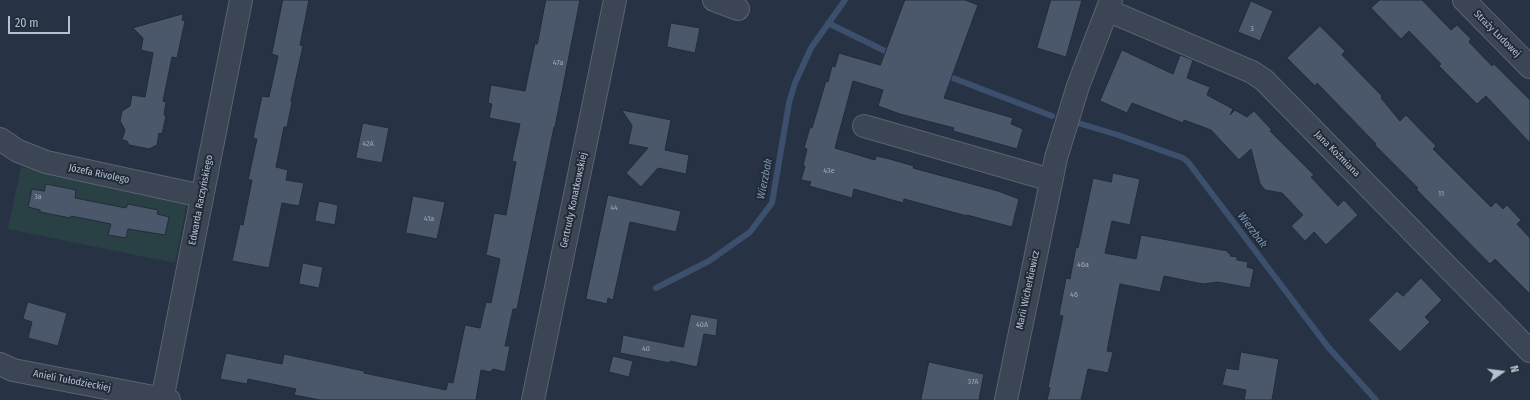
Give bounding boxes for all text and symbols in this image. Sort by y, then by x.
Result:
scale bar [10,8,72,34]
street label: Straży Ludowej [1471,8,1523,60]
text: 20 m [15,16,39,30]
house number: 3 [1250,24,1254,34]
house number: 47a [553,58,563,68]
street label: Jana Koźmiana [1312,129,1362,179]
house number: 42A [362,139,374,149]
street label: Gertrudy Konatkowskiej [558,151,590,249]
street label: Edwarda Raczyńskiego [186,154,216,246]
water label: Wierzbak [755,158,775,200]
street label: Józefa Rivolego [68,162,130,186]
house number: 43e [823,166,835,176]
house number: 11 [1438,189,1444,199]
house number: 3a [34,192,42,202]
house number: 44 [610,203,618,213]
water label: Wierzbak [1234,210,1270,250]
house number: 41a [424,214,434,224]
street label: Marii Wicherkiewicz [1014,249,1042,331]
house number: 46a [1077,260,1089,270]
house number: 46 [1070,290,1078,300]
house number: 40A [696,320,708,330]
house number: 40 [642,344,650,354]
north arrow [1482,352,1522,392]
text: N [1507,364,1521,374]
street label: Anieli Tułodzieckiej [32,368,112,394]
house number: 37A [968,377,978,387]

